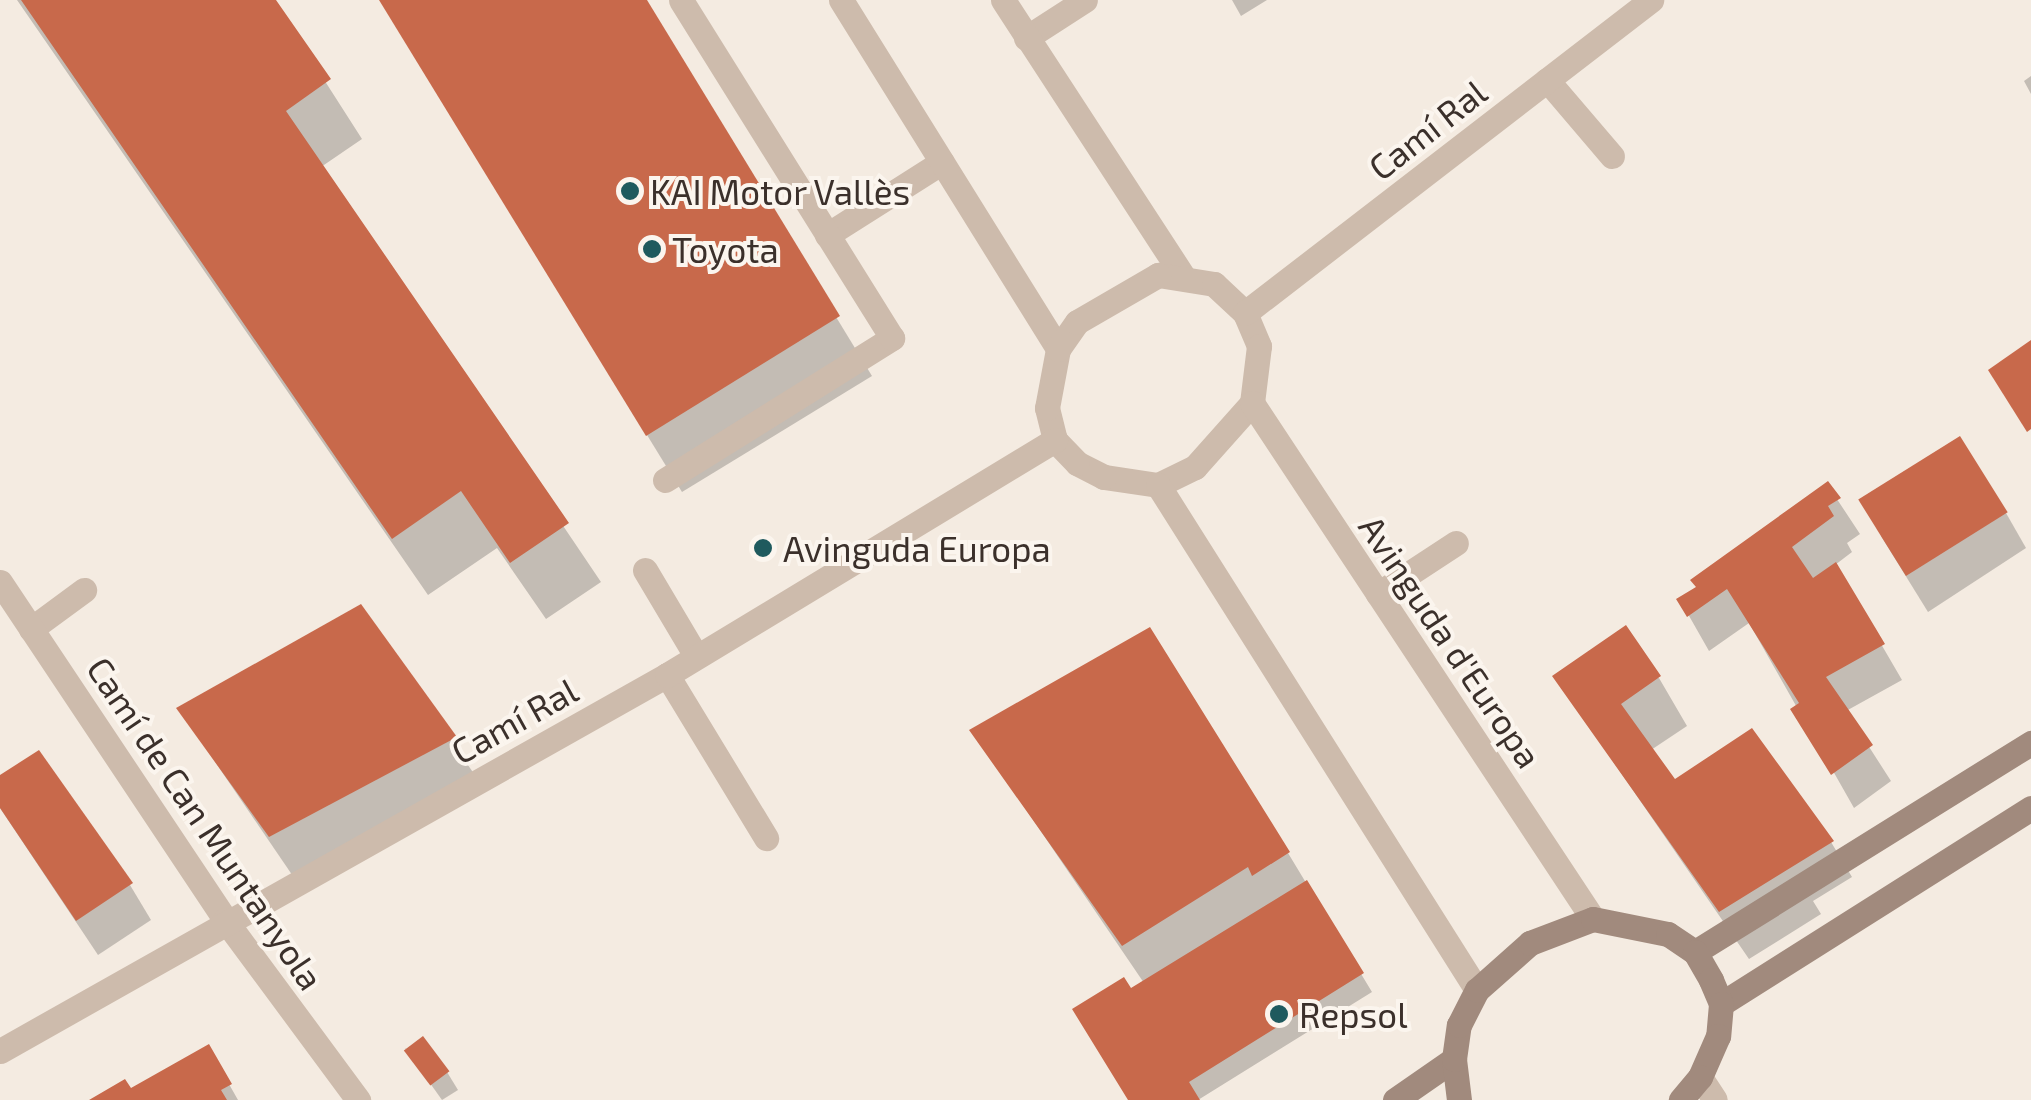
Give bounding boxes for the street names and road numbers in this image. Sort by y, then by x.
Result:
street label: Camí Ral [1360,70,1494,188]
street label: Avinguda d'Europa [1351,507,1551,775]
street label: Camí de Can Muntanyola [79,649,333,997]
street label: Camí Ral [444,668,584,772]

